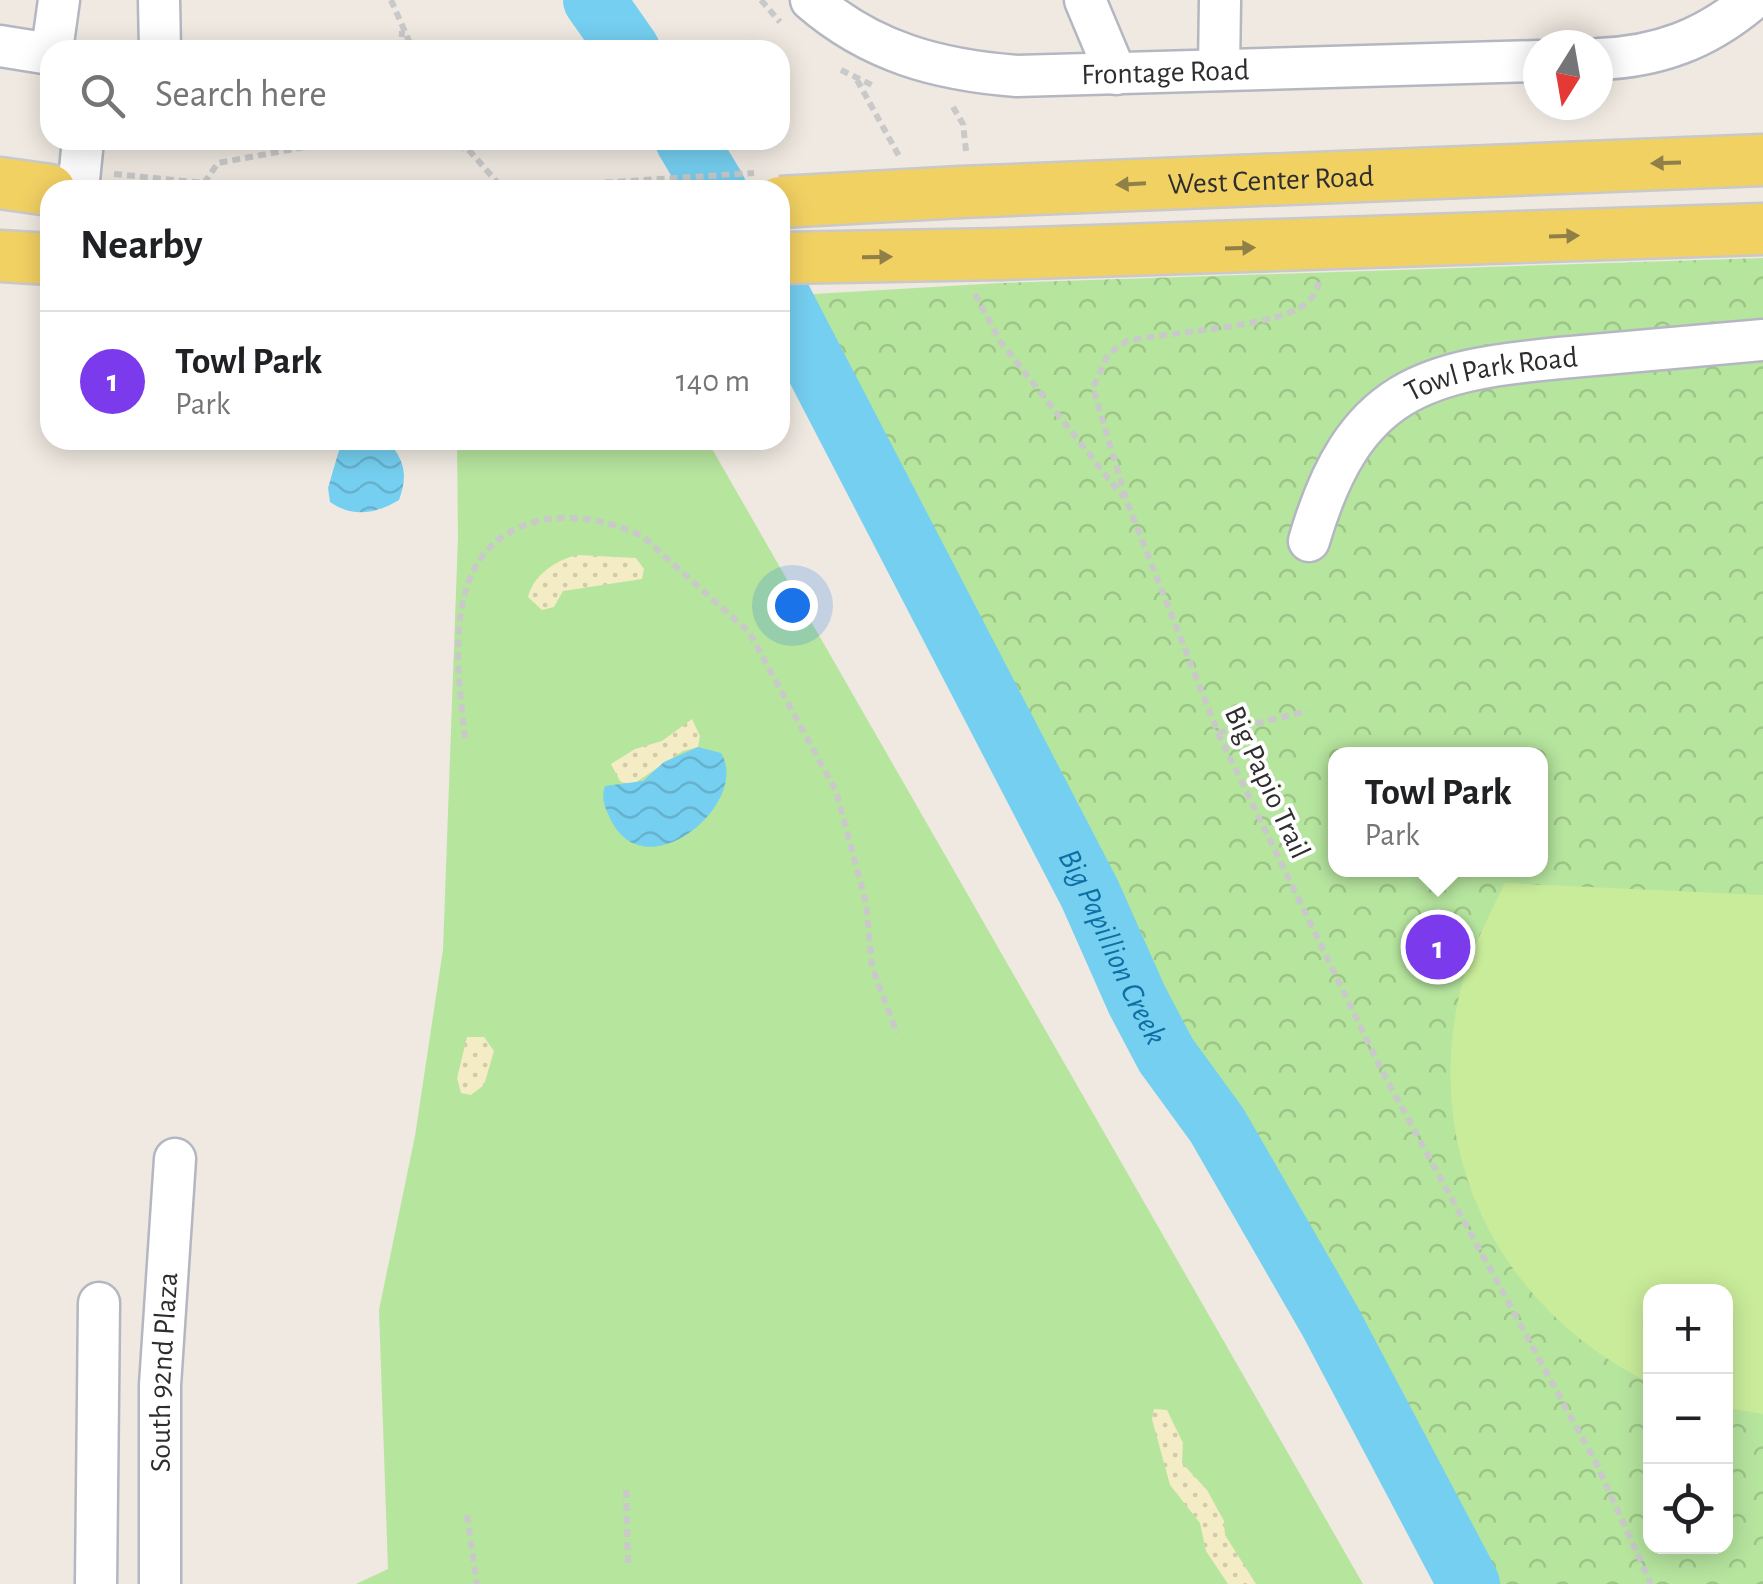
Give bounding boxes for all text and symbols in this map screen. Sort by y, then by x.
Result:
north arrow [1523,30,1613,120]
search box [40,40,790,150]
street label: Frontage Road [1081,55,1250,90]
icon: search [75,68,130,123]
text: Search here [155,76,327,114]
one-way arrow [1649,156,1681,172]
street label: West Center Road [1167,162,1375,200]
one-way arrow [1114,176,1146,192]
text: Nearby [80,224,203,266]
one-way arrow [1549,228,1581,244]
one-way arrow [1224,239,1256,255]
one-way arrow [862,248,894,264]
street label: Towl Park Road [1400,342,1579,407]
text: Towl Park [175,343,322,381]
text: 1 [107,365,118,397]
text: 140 m [676,365,750,397]
text: Park [175,388,230,420]
your location [767,580,818,631]
street label: Big Papio Trail [1219,702,1315,863]
popup [1328,747,1548,877]
text: Towl Park [1364,774,1512,812]
text: Park [1364,819,1420,851]
water label: Big Papillion Creek [1052,844,1172,1050]
pin: 1 [1406,910,1470,984]
street label: South 92nd Plaza [146,1271,183,1472]
map controls [1643,1284,1733,1554]
button: + [1643,1284,1733,1374]
button: − [1643,1374,1733,1464]
button: locate [1643,1464,1733,1554]

